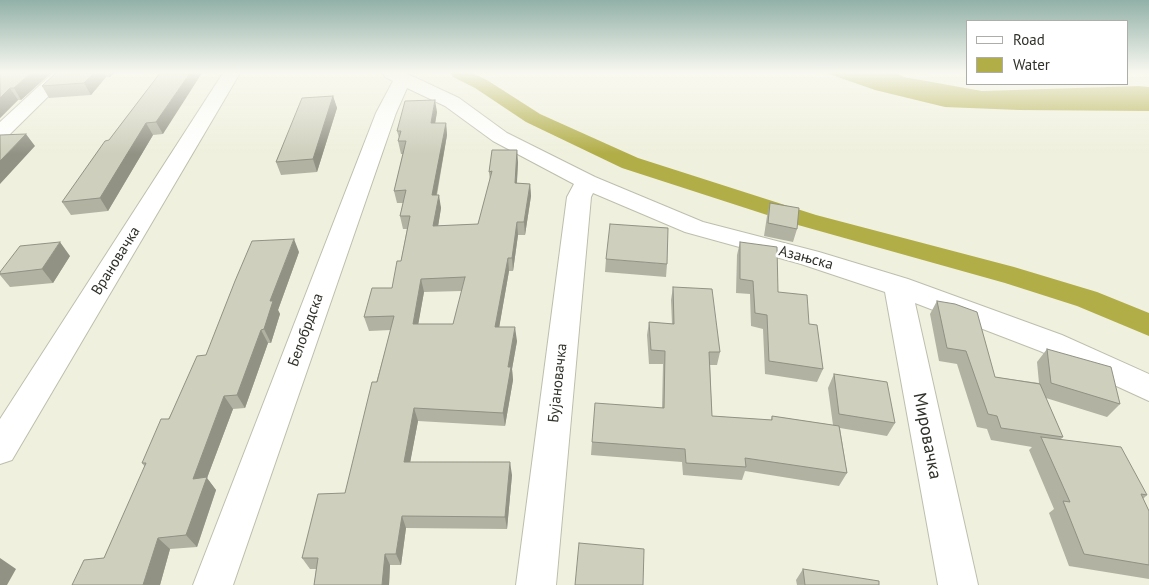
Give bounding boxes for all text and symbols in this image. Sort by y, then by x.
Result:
legend [966,20,1129,85]
text: Road [1013,30,1045,49]
text: Water [1013,55,1050,74]
street label: Врановачка [88,223,144,299]
street label: Азањска [777,242,835,274]
street label: Белобрдска [284,291,328,369]
street label: Бујановачка [545,342,571,424]
street label: Мировачка [908,391,946,481]

